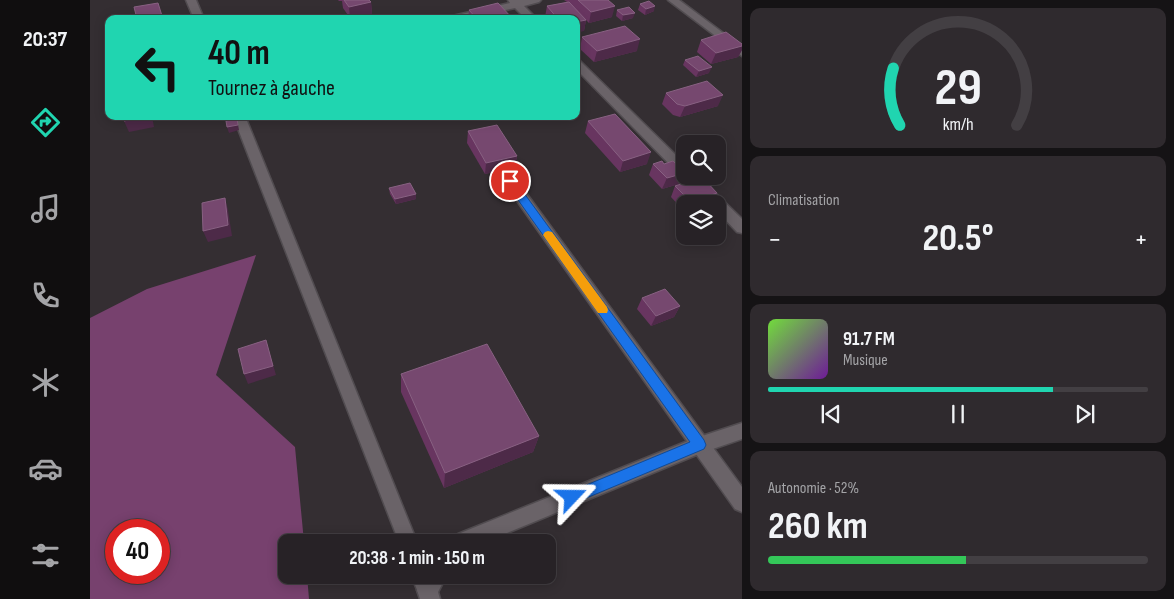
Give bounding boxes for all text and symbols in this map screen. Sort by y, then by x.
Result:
text: 20:37 [23,26,67,53]
text: 40 m [208,32,270,75]
icon: left [125,35,190,100]
text: 29 [934,57,982,120]
text: Tournez à gauche [208,75,335,102]
icon: directions [28,105,63,140]
text: km/h [943,114,973,135]
map controls [676,135,726,245]
button: search [676,135,726,185]
pin [489,160,531,202]
icon: arrive [496,167,524,195]
icon: music [28,191,63,226]
text: Climatisation [768,191,840,210]
button: layers [676,195,726,245]
text: 20.5° [922,216,994,261]
text: − [768,223,782,256]
text: + [1134,223,1148,256]
icon: phone [28,278,63,313]
text: 91.7 FM [843,328,895,351]
text: Musique [843,351,888,370]
icon: climate [28,365,63,400]
icon: previous [817,400,845,428]
icon: pause [944,400,972,428]
icon: next [1071,400,1099,428]
icon: car [28,451,63,486]
position arrow [545,470,597,522]
text: Autonomie · 52% [768,479,859,498]
text: 260 km [768,504,868,549]
speed limit sign: 40 [105,519,170,584]
icon: filters [28,538,63,573]
text: 20:38 · 1 min · 150 m [349,547,485,570]

